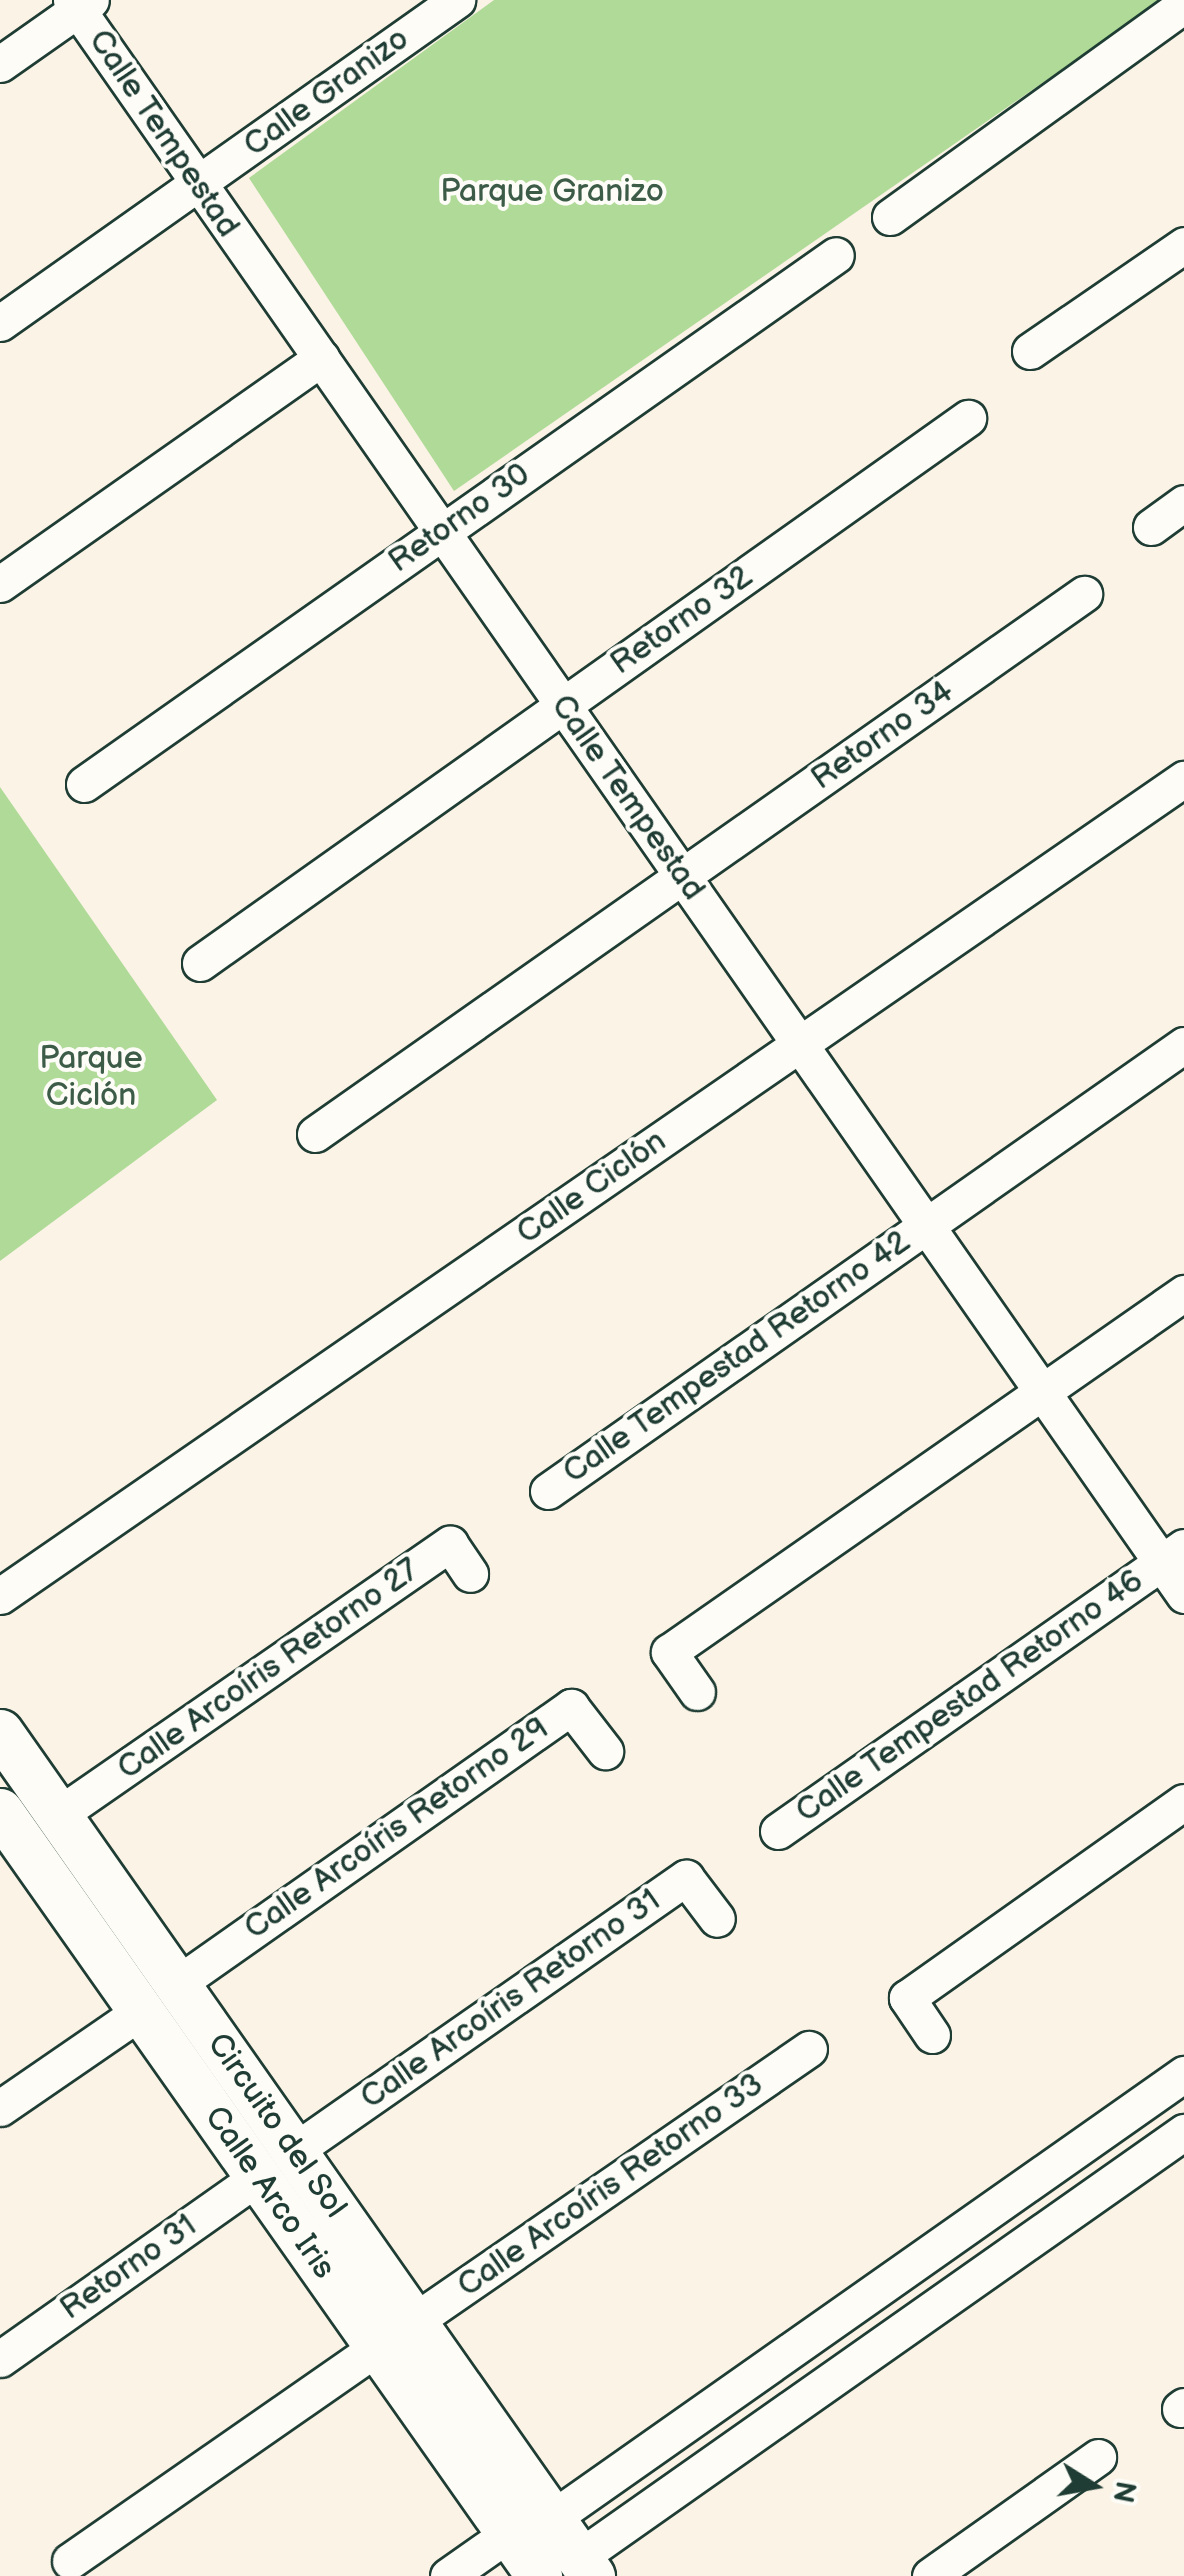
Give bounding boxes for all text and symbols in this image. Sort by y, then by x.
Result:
street label: Calle Granizo [237,20,417,166]
street label: Calle Tempestad [79,23,247,245]
park label: Parque Granizo [440,173,664,211]
street label: Retorno 30 [382,456,538,582]
street label: Retorno 32 [604,558,760,684]
street label: Retorno 34 [805,673,961,799]
street label: Calle Tempestad [542,688,712,908]
park label: Parque Ciclón [39,1041,143,1116]
street label: Calle Ciclón [510,1123,674,1253]
street label: Calle Tempestad Retorno 42 [556,1223,918,1493]
street label: Calle Arcoíris Retorno 27 [111,1551,427,1789]
street label: Calle Tempestad Retorno 46 [789,1562,1151,1832]
street label: Calle Arcoíris Retorno 29 [238,1709,556,1949]
street label: Calle Arcoíris Retorno 31 [354,1882,668,2118]
street label: Circuito del Sol [198,2026,354,2226]
street label: Calle Arcoíris Retorno 33 [451,2066,771,2306]
street label: Calle Arco Iris [195,2099,343,2287]
street label: Retorno 31 [54,2207,204,2329]
north arrow [1044,2436,1144,2536]
text: N [1106,2478,1142,2505]

